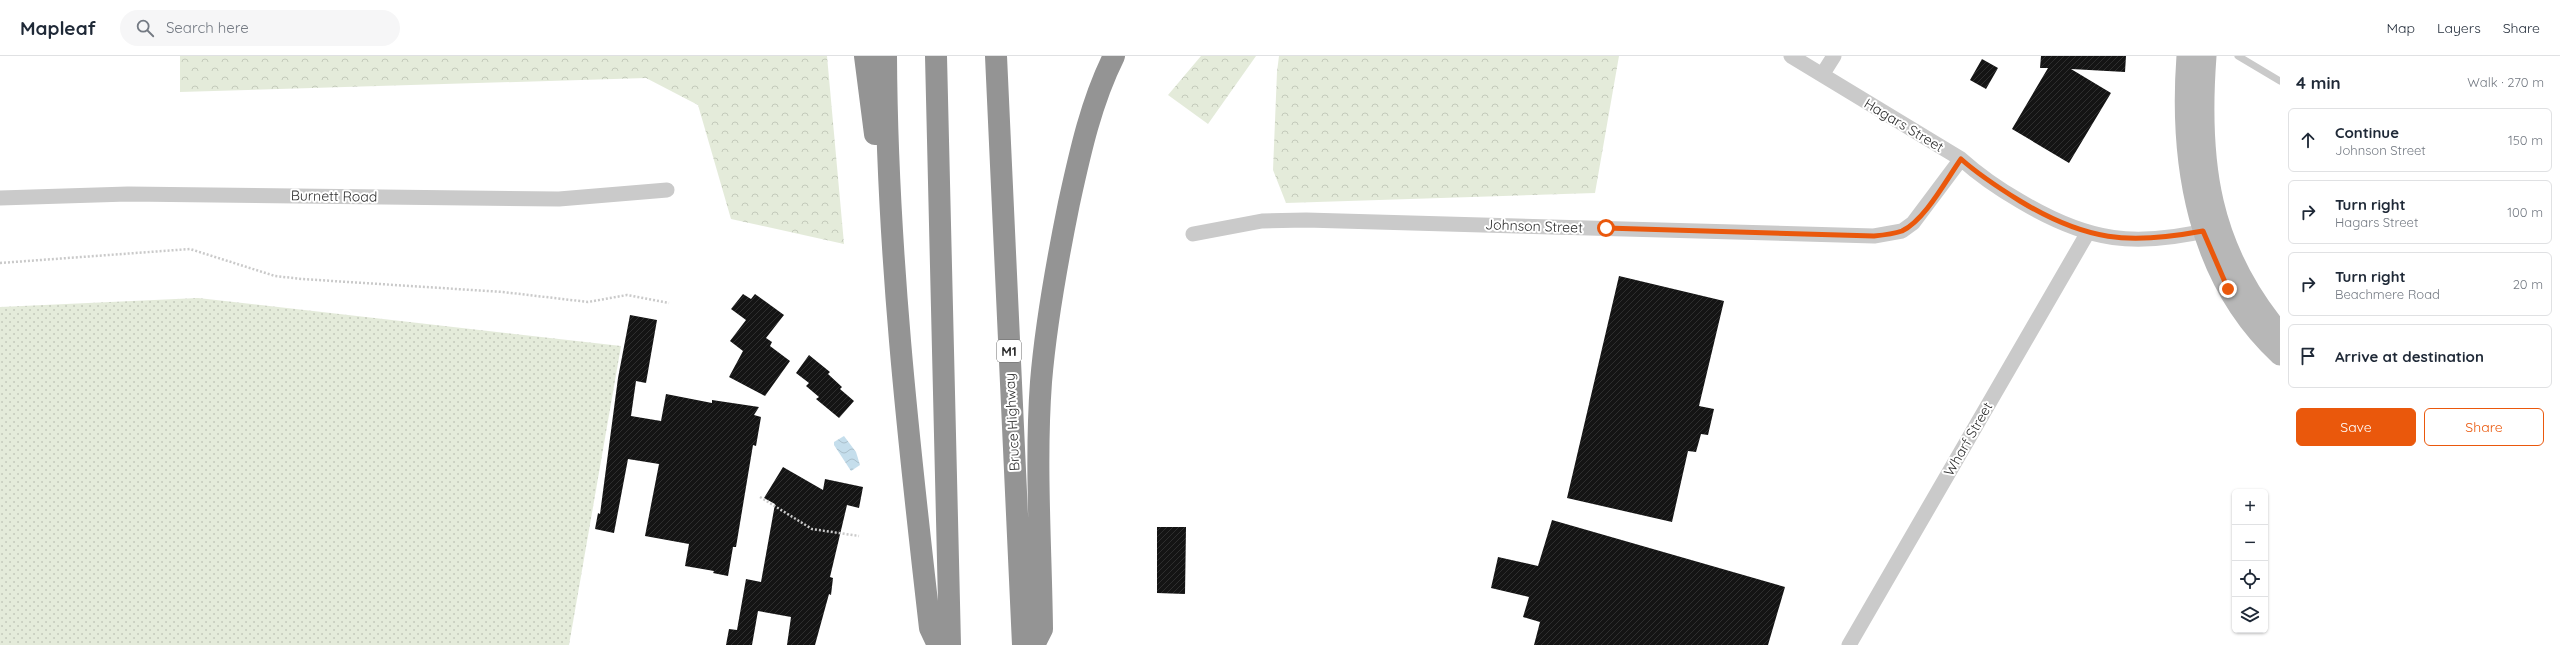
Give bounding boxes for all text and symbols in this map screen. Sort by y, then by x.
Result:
search box [120,10,400,46]
text: Mapleaf [20,16,96,40]
icon: search [134,17,156,39]
text: Search here [166,18,249,37]
text: Map [2386,19,2415,37]
text: Layers [2437,19,2481,37]
text: Share [2503,19,2540,37]
text: 4 min [2296,72,2341,93]
text: Walk · 270 m [2467,74,2544,90]
street label: Hagars Street [1861,94,1947,156]
text: Continue [2335,123,2399,142]
icon: ahead [2297,129,2319,151]
text: 150 m [2508,132,2543,148]
text: Johnson Street [2335,142,2426,158]
street label: Burnett Road [291,186,377,206]
text: Turn right [2335,195,2406,214]
icon: right [2297,201,2319,223]
text: 100 m [2507,204,2543,220]
text: Hagars Street [2335,214,2418,230]
street label: Johnson Street [1485,215,1583,237]
route start [1597,219,1615,237]
text: Turn right [2335,267,2406,286]
icon: right [2297,273,2319,295]
text: 20 m [2513,276,2543,292]
route end [2219,280,2237,298]
text: Beachmere Road [2335,286,2440,302]
road number: M1 [997,340,1021,362]
icon: arrive [2297,345,2319,367]
text: Arrive at destination [2335,347,2484,366]
street label: Bruce Highway [1000,372,1024,472]
street label: Wharf Street [1940,399,1997,479]
button: Save [2296,408,2416,446]
button: Share [2424,408,2544,446]
map controls [2232,489,2268,633]
button: + [2232,489,2268,525]
button: − [2232,525,2268,561]
button: locate [2232,561,2268,597]
button: layers [2232,597,2268,633]

